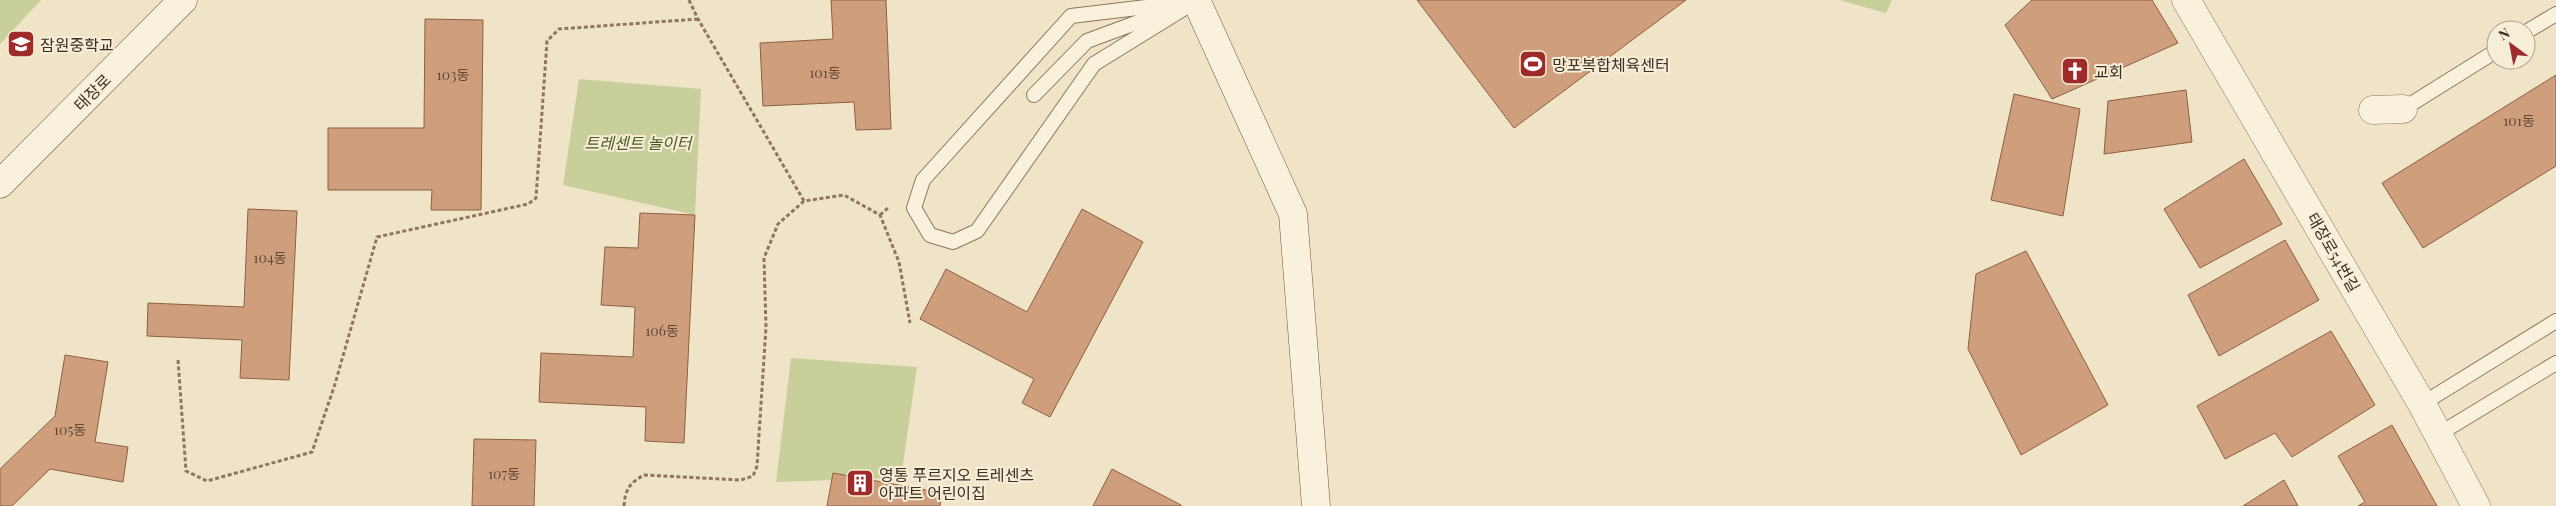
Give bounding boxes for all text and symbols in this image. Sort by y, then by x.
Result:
north arrow [2486,20,2536,70]
text: N [2495,23,2513,44]
school or university icon: 잠원중학교 [6,29,36,59]
place label: 잠원중학교 [40,34,114,55]
sports icon: 망포복합체육센터 [1518,49,1548,79]
place label: 망포복합체육센터 [1552,54,1670,75]
church icon: 교회 [2060,56,2090,86]
place label: 교회 [2094,61,2123,82]
house number: 101동 [809,63,841,82]
house number: 103동 [437,65,470,84]
street label: 태장로 [69,69,115,115]
house number: 101동 [2503,111,2535,130]
park label: 트레센트 놀이터 [584,132,694,153]
street label: 태장로54번길 [2303,209,2365,295]
house number: 104동 [253,248,287,267]
house number: 106동 [645,321,679,340]
house number: 105동 [54,420,86,439]
house number: 107동 [488,464,520,483]
place label: 영통 푸르지오 트레센츠 아파트 어린이집 [879,464,1034,503]
building icon: 영통 푸르지오 트레센츠 아파트 어린이집 [845,468,875,498]

